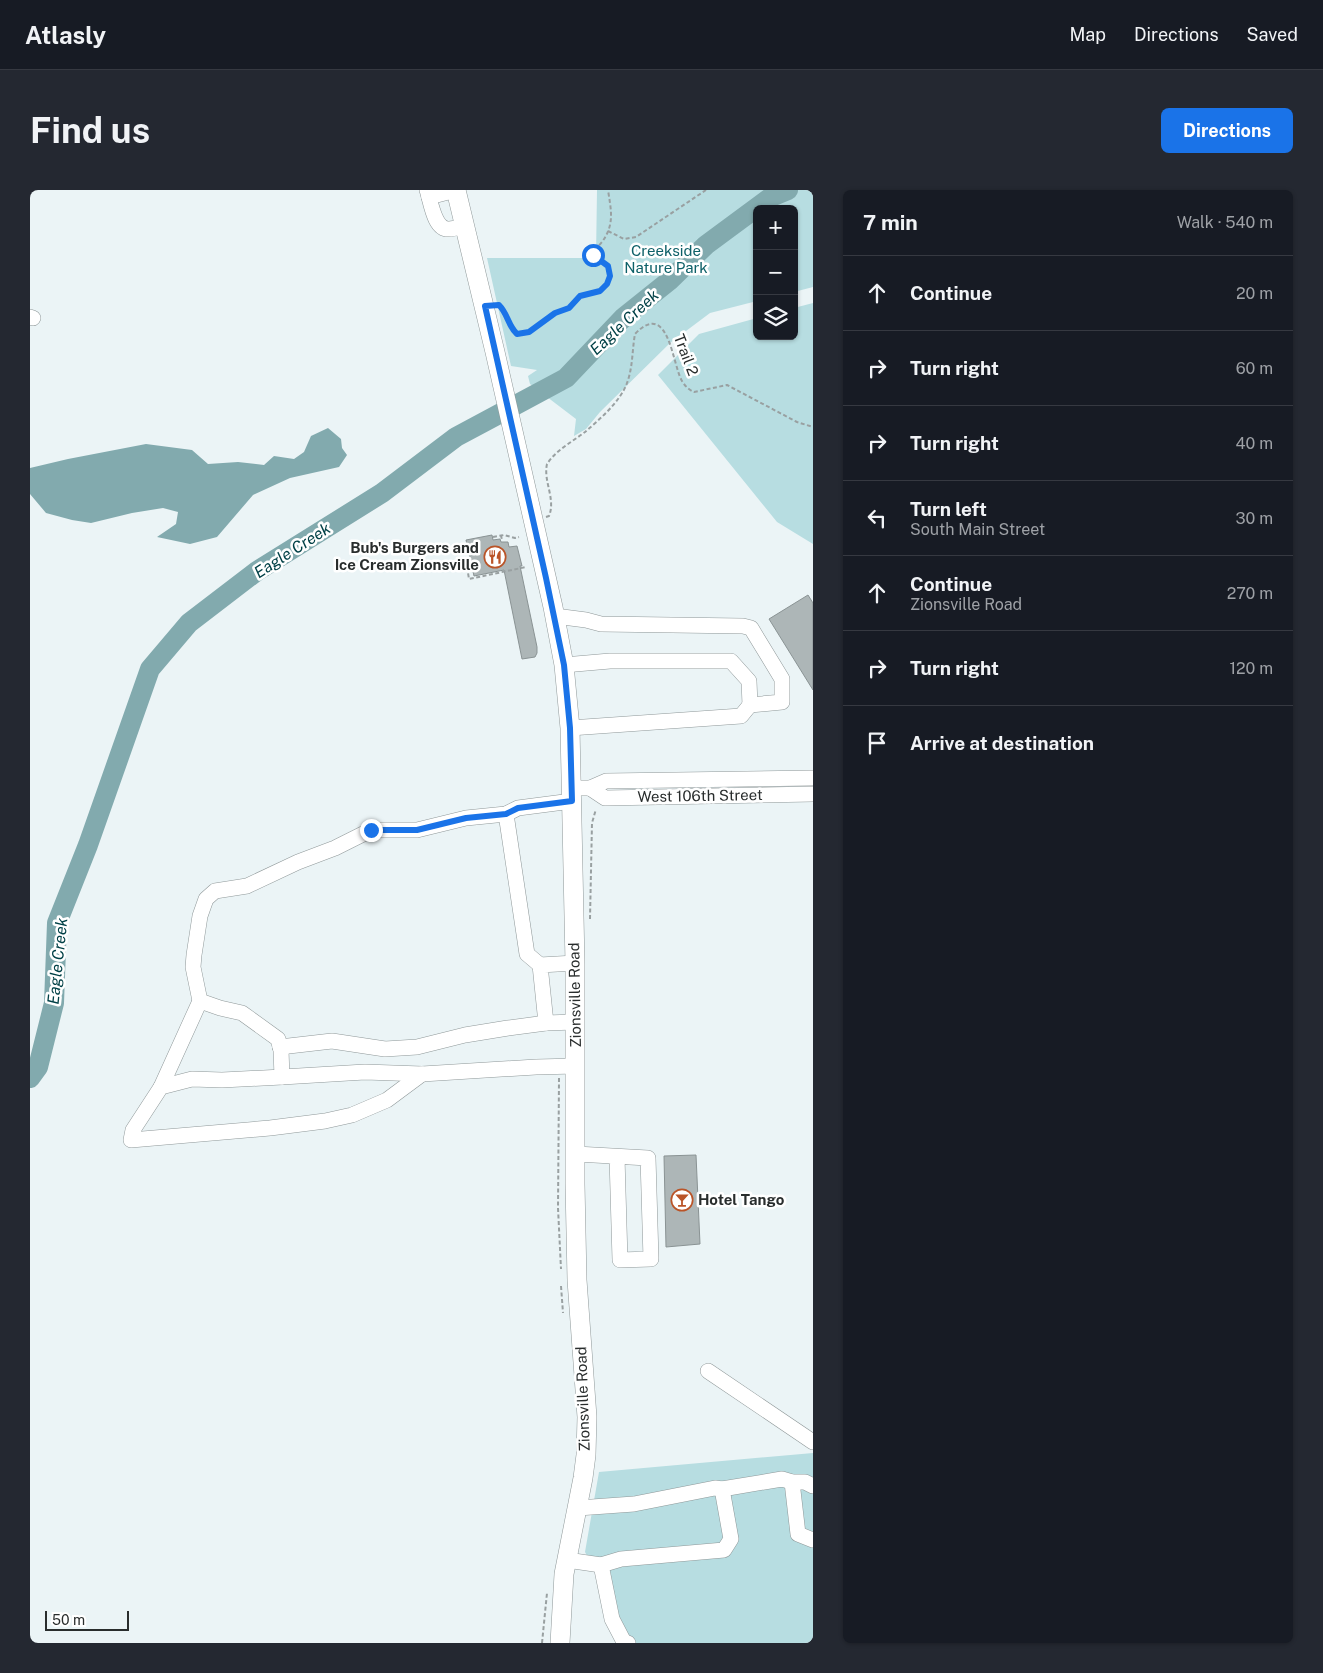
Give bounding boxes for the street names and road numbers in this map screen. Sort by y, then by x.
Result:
street label: Trail 2 [671,332,702,378]
street label: West 106th Street [637,786,763,805]
street label: Zionsville Road [565,942,584,1048]
street label: Zionsville Road [572,1346,593,1452]

